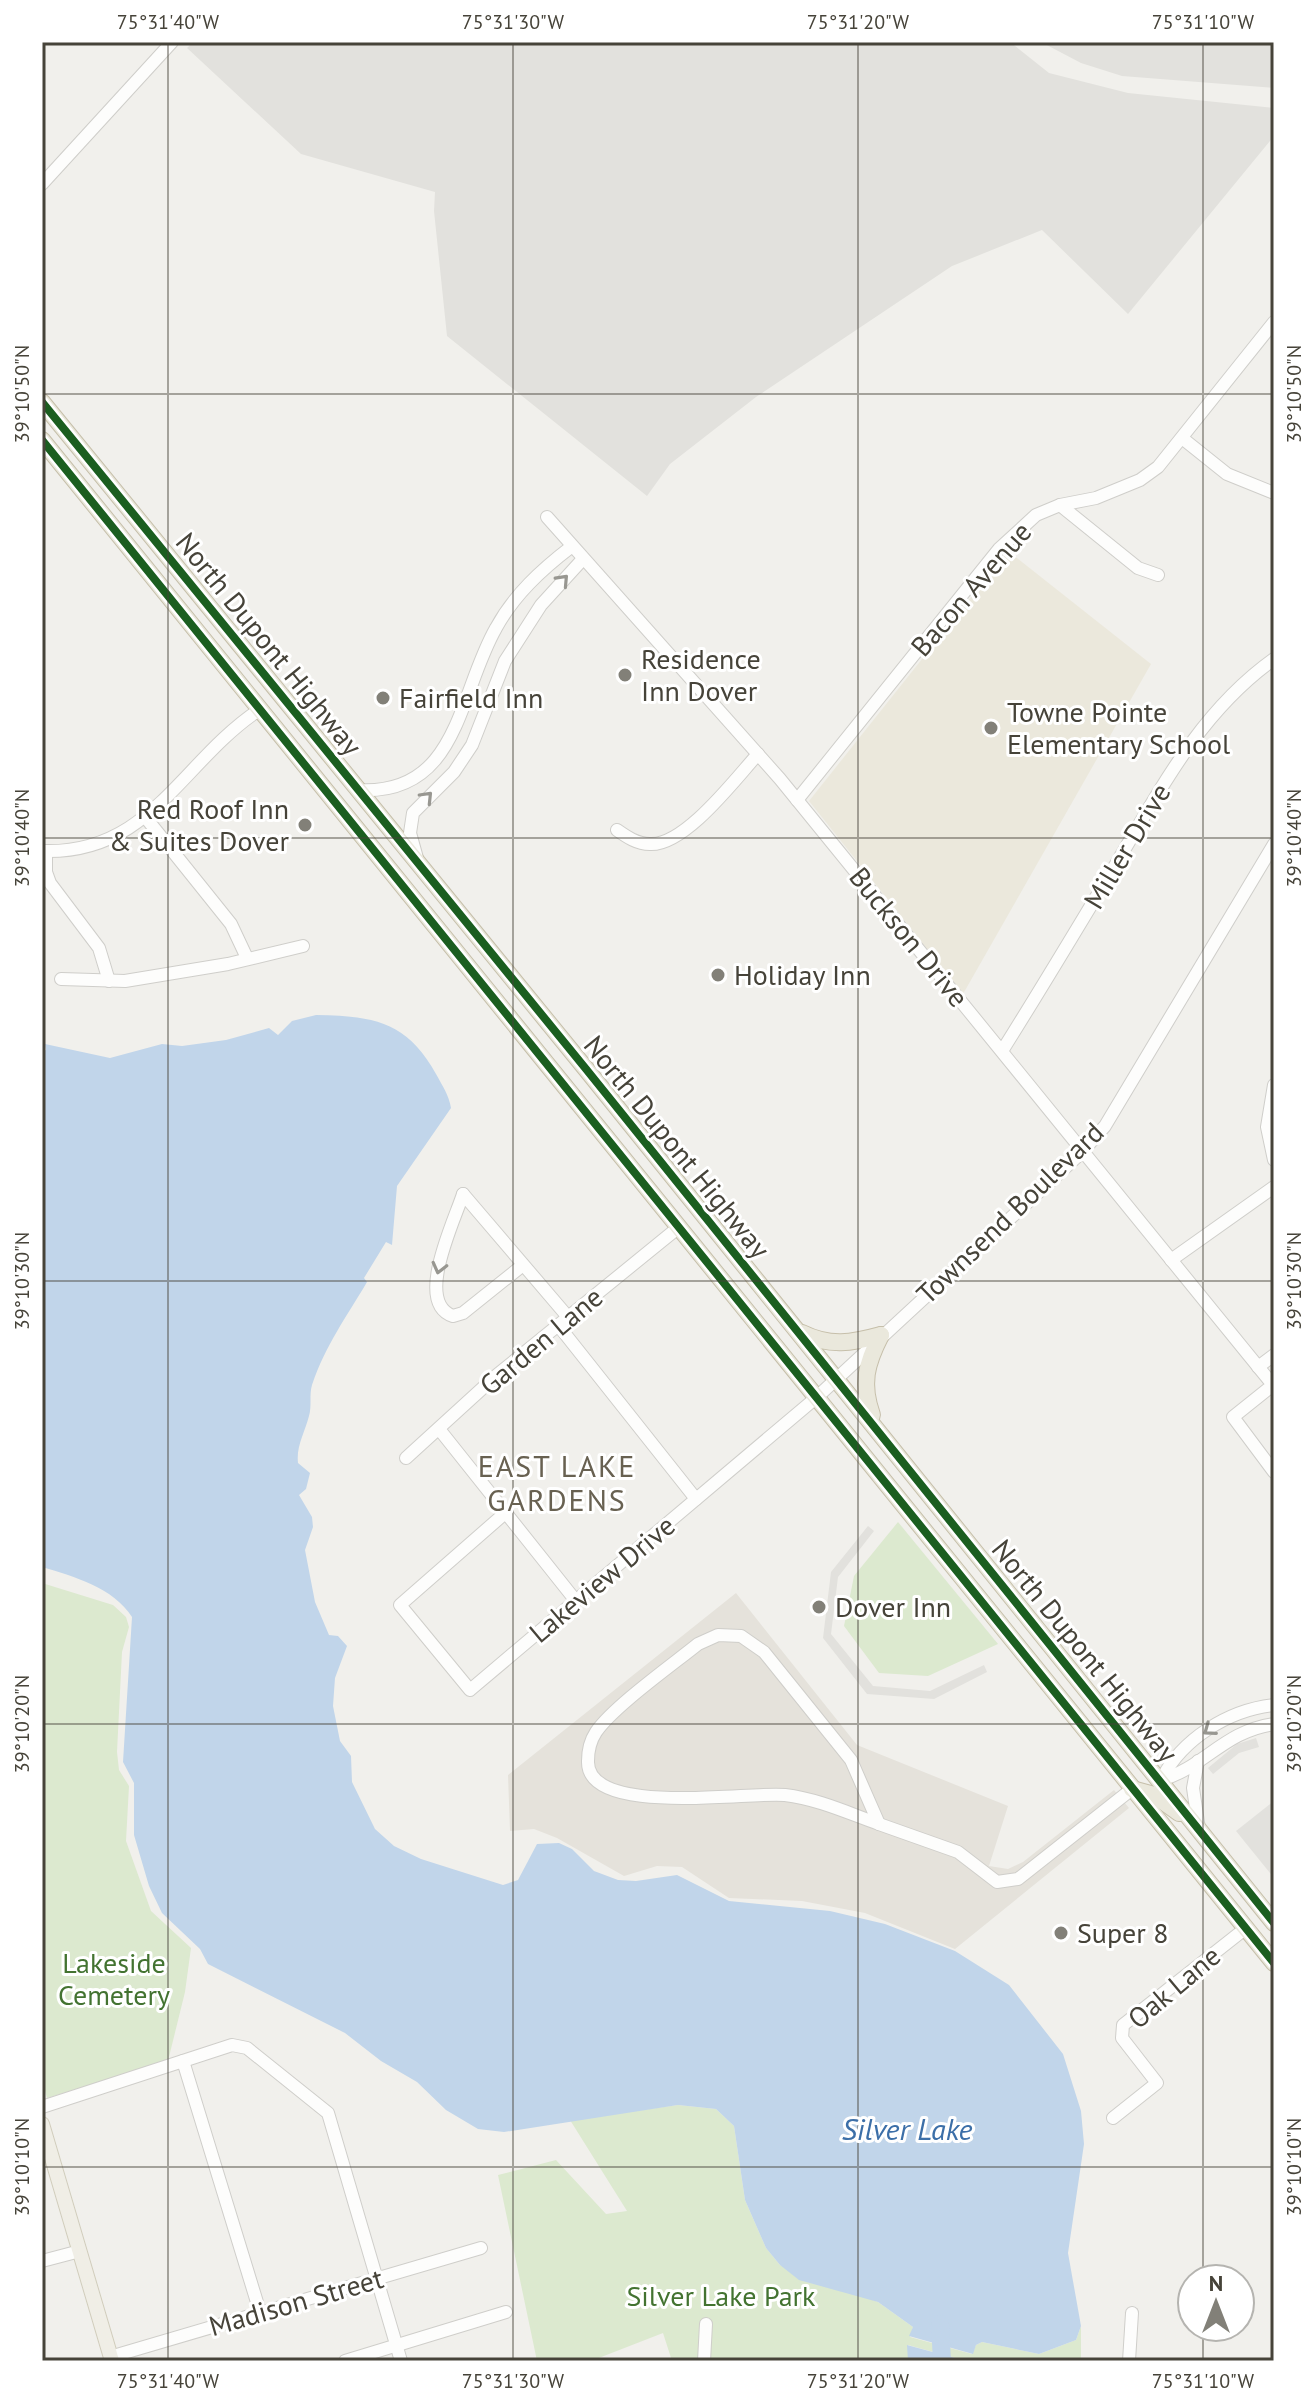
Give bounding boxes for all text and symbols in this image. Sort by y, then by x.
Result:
text: 75°31'40"W [117,9,220,35]
text: 75°31'30"W [462,9,565,35]
text: 75°31'20"W [807,9,910,35]
text: 75°31'10"W [1152,9,1255,35]
text: 39°10'50"N [9,345,35,443]
text: 39°10'50"N [1281,345,1307,443]
street label: Bacon Avenue [902,514,1039,664]
street label: North Dupont Highway [168,525,371,763]
one-way arrow [554,575,568,590]
place label: Residence Inn Dover [641,640,761,709]
marker: Residence Inn Dover [616,666,634,684]
place label: Fairfield Inn [399,679,543,716]
marker: Fairfield Inn [374,689,392,707]
place label: Towne Pointe Elementary School [1007,693,1230,762]
marker: Towne Pointe Elementary School [982,719,1000,737]
street label: Miller Drive [1075,776,1178,915]
text: 39°10'40"N [9,789,35,887]
text: 39°10'40"N [1281,789,1307,887]
place label: Red Roof Inn & Suites Dover [109,790,289,859]
one-way arrow [417,792,432,806]
marker: Red Roof Inn & Suites Dover [296,816,314,834]
street label: Buckson Drive [842,859,977,1014]
place label: Holiday Inn [734,956,871,993]
marker: Holiday Inn [709,966,727,984]
street label: North Dupont Highway [576,1028,779,1266]
street label: Townsend Boulevard [908,1114,1111,1312]
text: 39°10'30"N [9,1232,35,1330]
text: 39°10'30"N [1281,1232,1307,1330]
one-way arrow [432,1261,449,1275]
street label: Garden Lane [471,1278,610,1403]
district label: EAST LAKE GARDENS [478,1446,636,1519]
street label: Lakeview Drive [521,1507,682,1650]
street label: North Dupont Highway [984,1532,1187,1770]
place label: Dover Inn [835,1588,951,1625]
marker: Dover Inn [810,1598,828,1616]
text: 39°10'20"N [9,1675,35,1773]
text: 39°10'20"N [1281,1675,1307,1773]
one-way arrow [1203,1720,1218,1735]
place label: Super 8 [1077,1914,1169,1951]
marker: Super 8 [1052,1924,1070,1942]
street label: Oak Lane [1119,1937,1228,2036]
park label: Lakeside Cemetery [58,1944,170,2013]
water label: Silver Lake [842,2109,972,2148]
text: 39°10'10"N [9,2118,35,2216]
text: 39°10'10"N [1281,2118,1307,2216]
street label: Madison Street [204,2259,388,2344]
north arrow [1176,2263,1256,2343]
text: N [1209,2269,1223,2297]
park label: Silver Lake Park [626,2277,816,2314]
text: 75°31'40"W [117,2368,220,2394]
text: 75°31'30"W [462,2368,565,2394]
text: 75°31'20"W [807,2368,910,2394]
text: 75°31'10"W [1152,2368,1255,2394]

